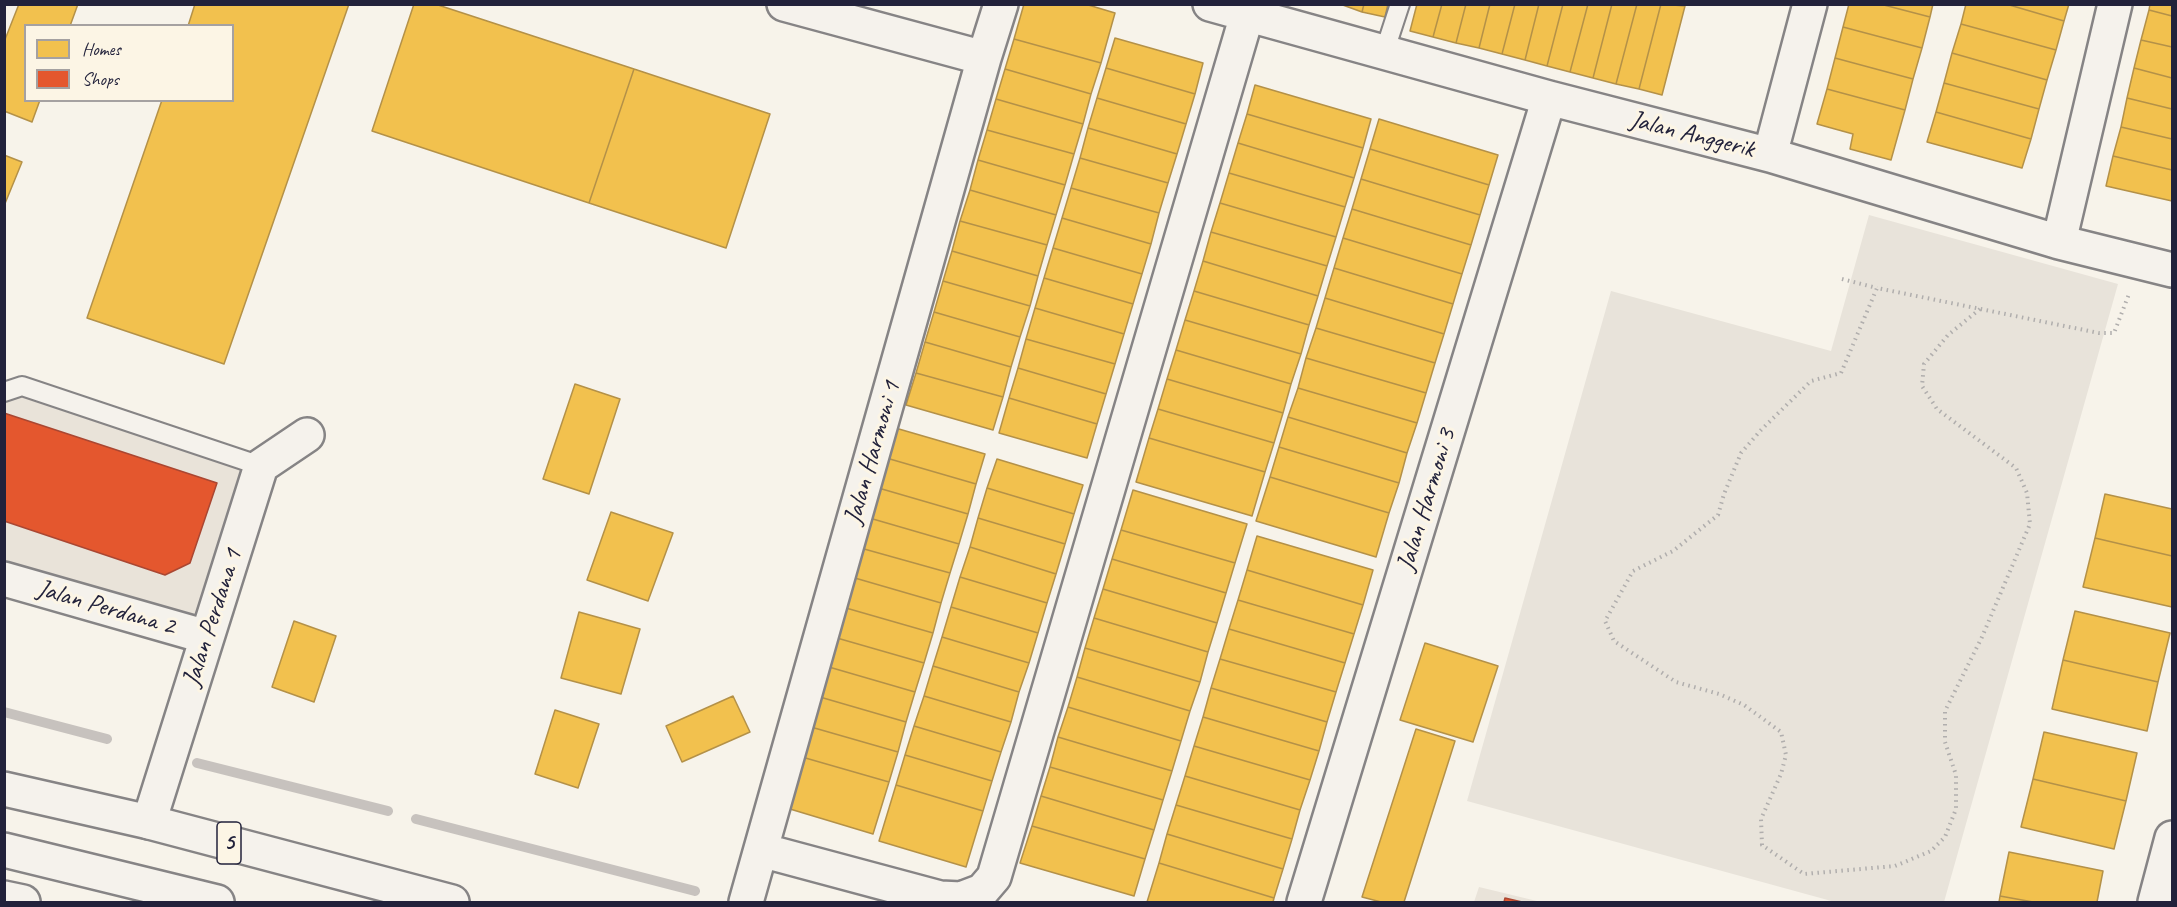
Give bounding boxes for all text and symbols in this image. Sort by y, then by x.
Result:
legend [24,24,234,102]
text: Homes [82,38,121,60]
text: Shops [82,68,119,90]
street label: Jalan Anggerik [1627,105,1757,165]
street label: Jalan Harmoni 1 [838,378,908,528]
street label: Jalan Harmoni 3 [1391,425,1463,575]
street label: Jalan Perdana 1 [176,546,250,690]
street label: Jalan Perdana 2 [33,573,179,643]
road number: 5 [217,822,241,864]

